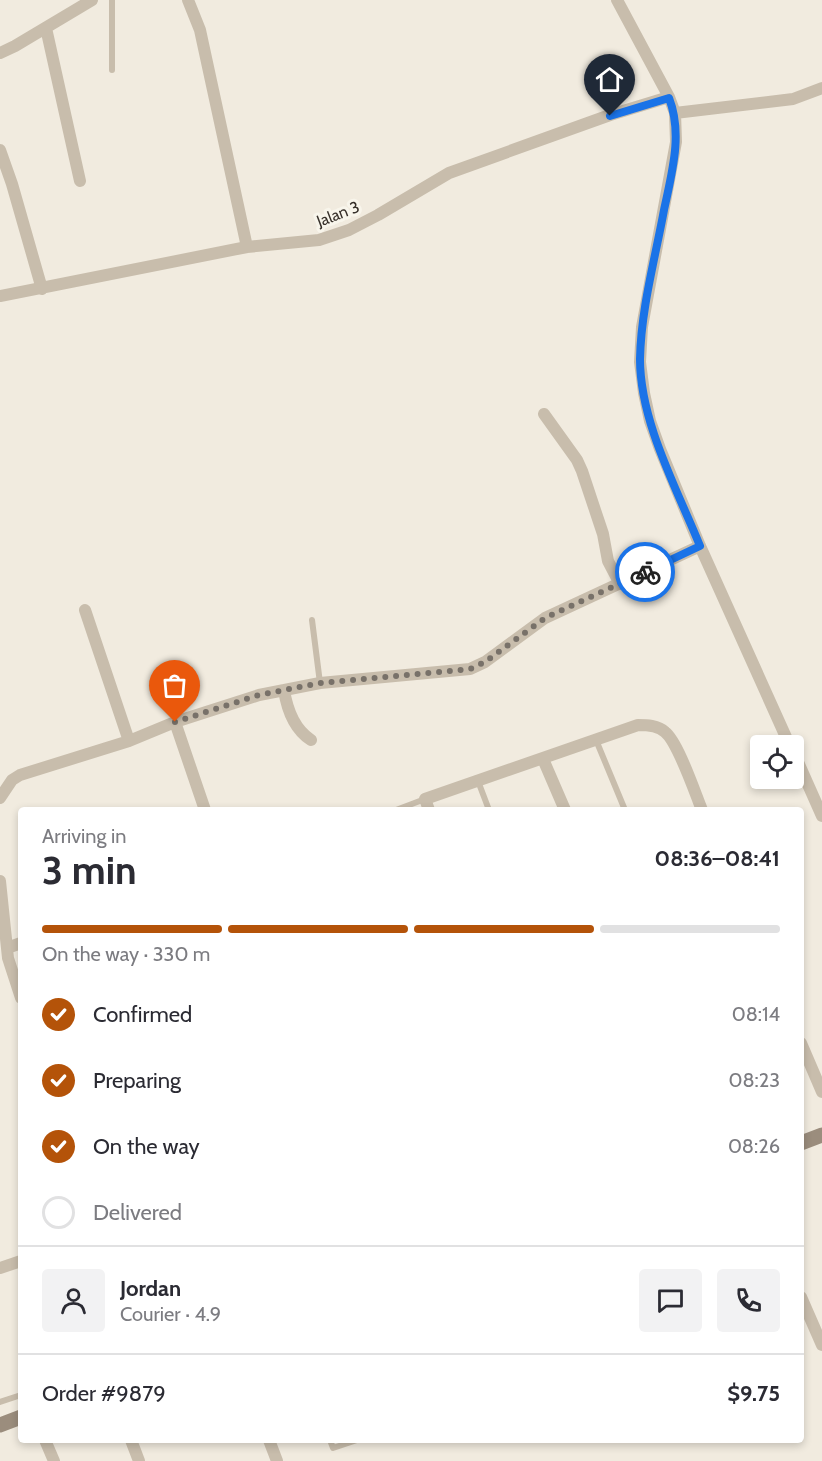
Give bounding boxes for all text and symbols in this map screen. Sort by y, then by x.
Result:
pin [584,54,635,116]
icon: home [593,63,626,96]
street label: Jalan 3 [313,197,362,231]
courier [615,542,675,602]
icon: bike [629,556,662,589]
pin [149,660,200,722]
icon: bag [158,669,191,702]
map controls [750,735,804,789]
button: locate [750,735,804,789]
text: Arriving in [42,824,126,848]
text: 08:36–08:41 [655,845,780,872]
text: 3 min [42,846,137,894]
text: On the way · 330 m [42,942,210,966]
icon: check [42,998,75,1031]
text: Confirmed [93,1001,192,1028]
text: 08:14 [732,1002,780,1026]
icon: check [42,1064,75,1097]
text: Preparing [93,1067,181,1094]
text: 08:23 [728,1068,780,1092]
icon: check [42,1130,75,1163]
text: On the way [93,1133,200,1160]
text: 08:26 [728,1134,780,1158]
text: Delivered [93,1199,182,1226]
button: person [42,1269,105,1332]
button: chat [639,1269,702,1332]
button: phone [717,1269,780,1332]
text: Jordan [120,1275,181,1302]
text: Courier · 4.9 [120,1302,221,1326]
text: Order #9879 [42,1380,166,1407]
text: $9.75 [727,1380,780,1407]

